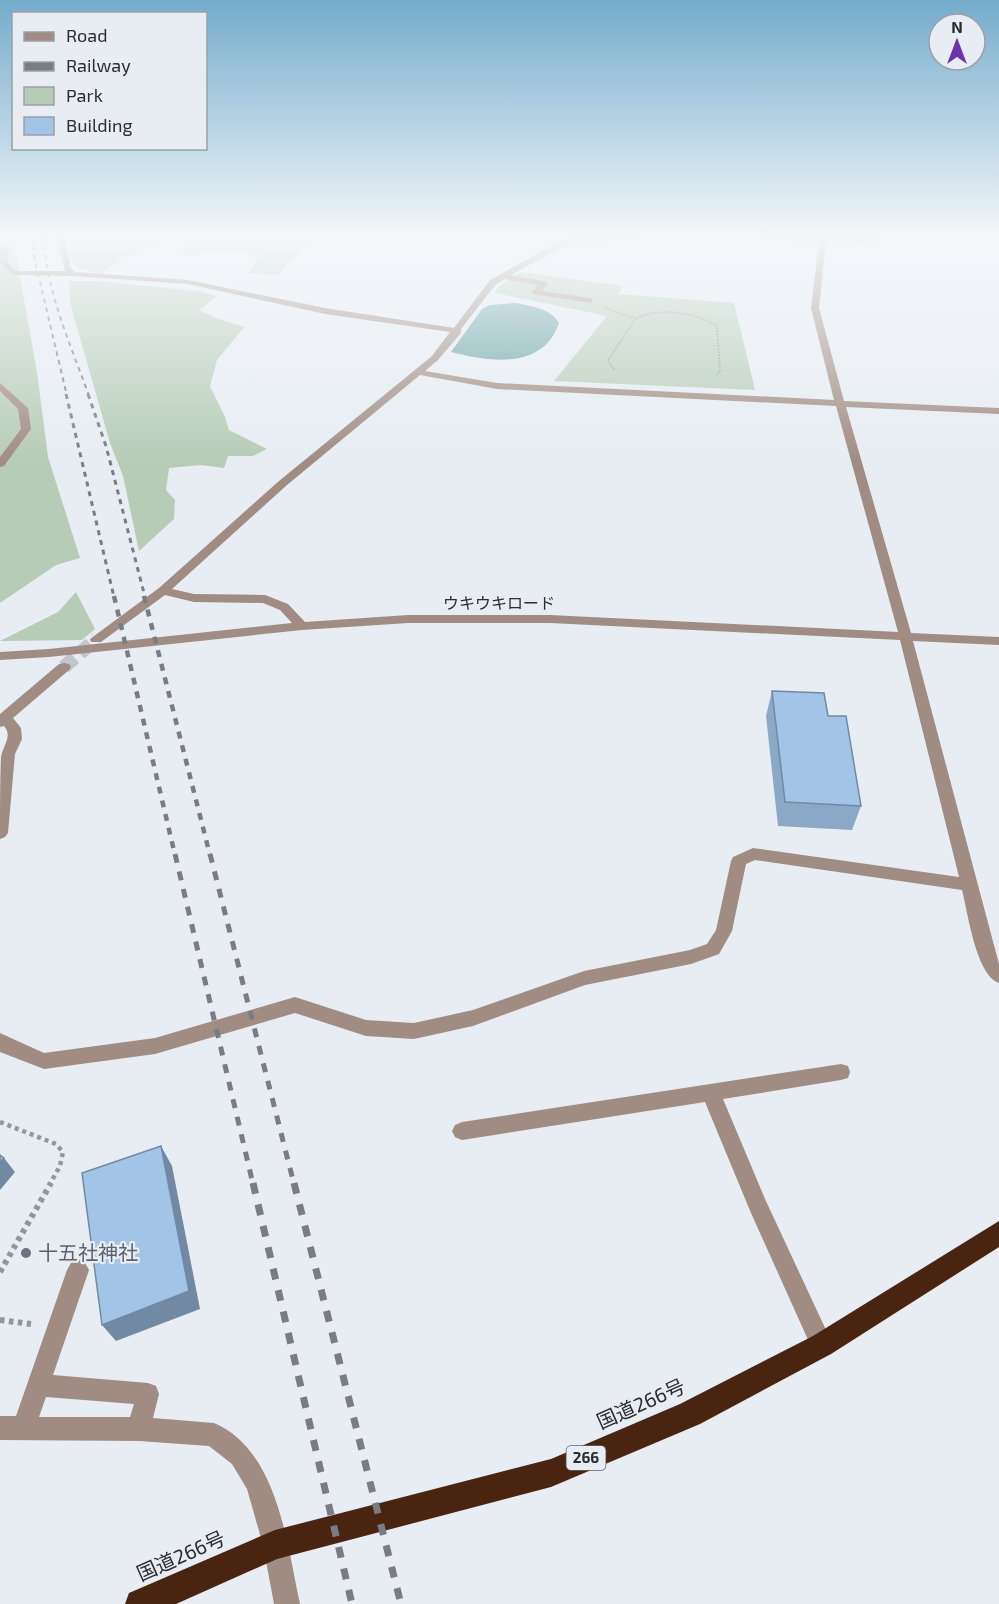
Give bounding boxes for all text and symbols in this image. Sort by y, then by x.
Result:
legend [12,12,207,150]
north arrow [927,12,987,72]
text: N [951,17,963,36]
text: Road [66,24,107,46]
text: Railway [66,54,131,76]
text: Park [66,84,103,106]
text: Building [66,114,133,136]
street label: ウキウキロード [443,593,555,612]
place label: 十五社神社 [38,1240,138,1264]
marker: 十五社神社 [19,1246,33,1260]
street label: 国道266号 [593,1373,688,1433]
road number: 266 [566,1446,606,1470]
street label: 国道266号 [133,1525,228,1585]

